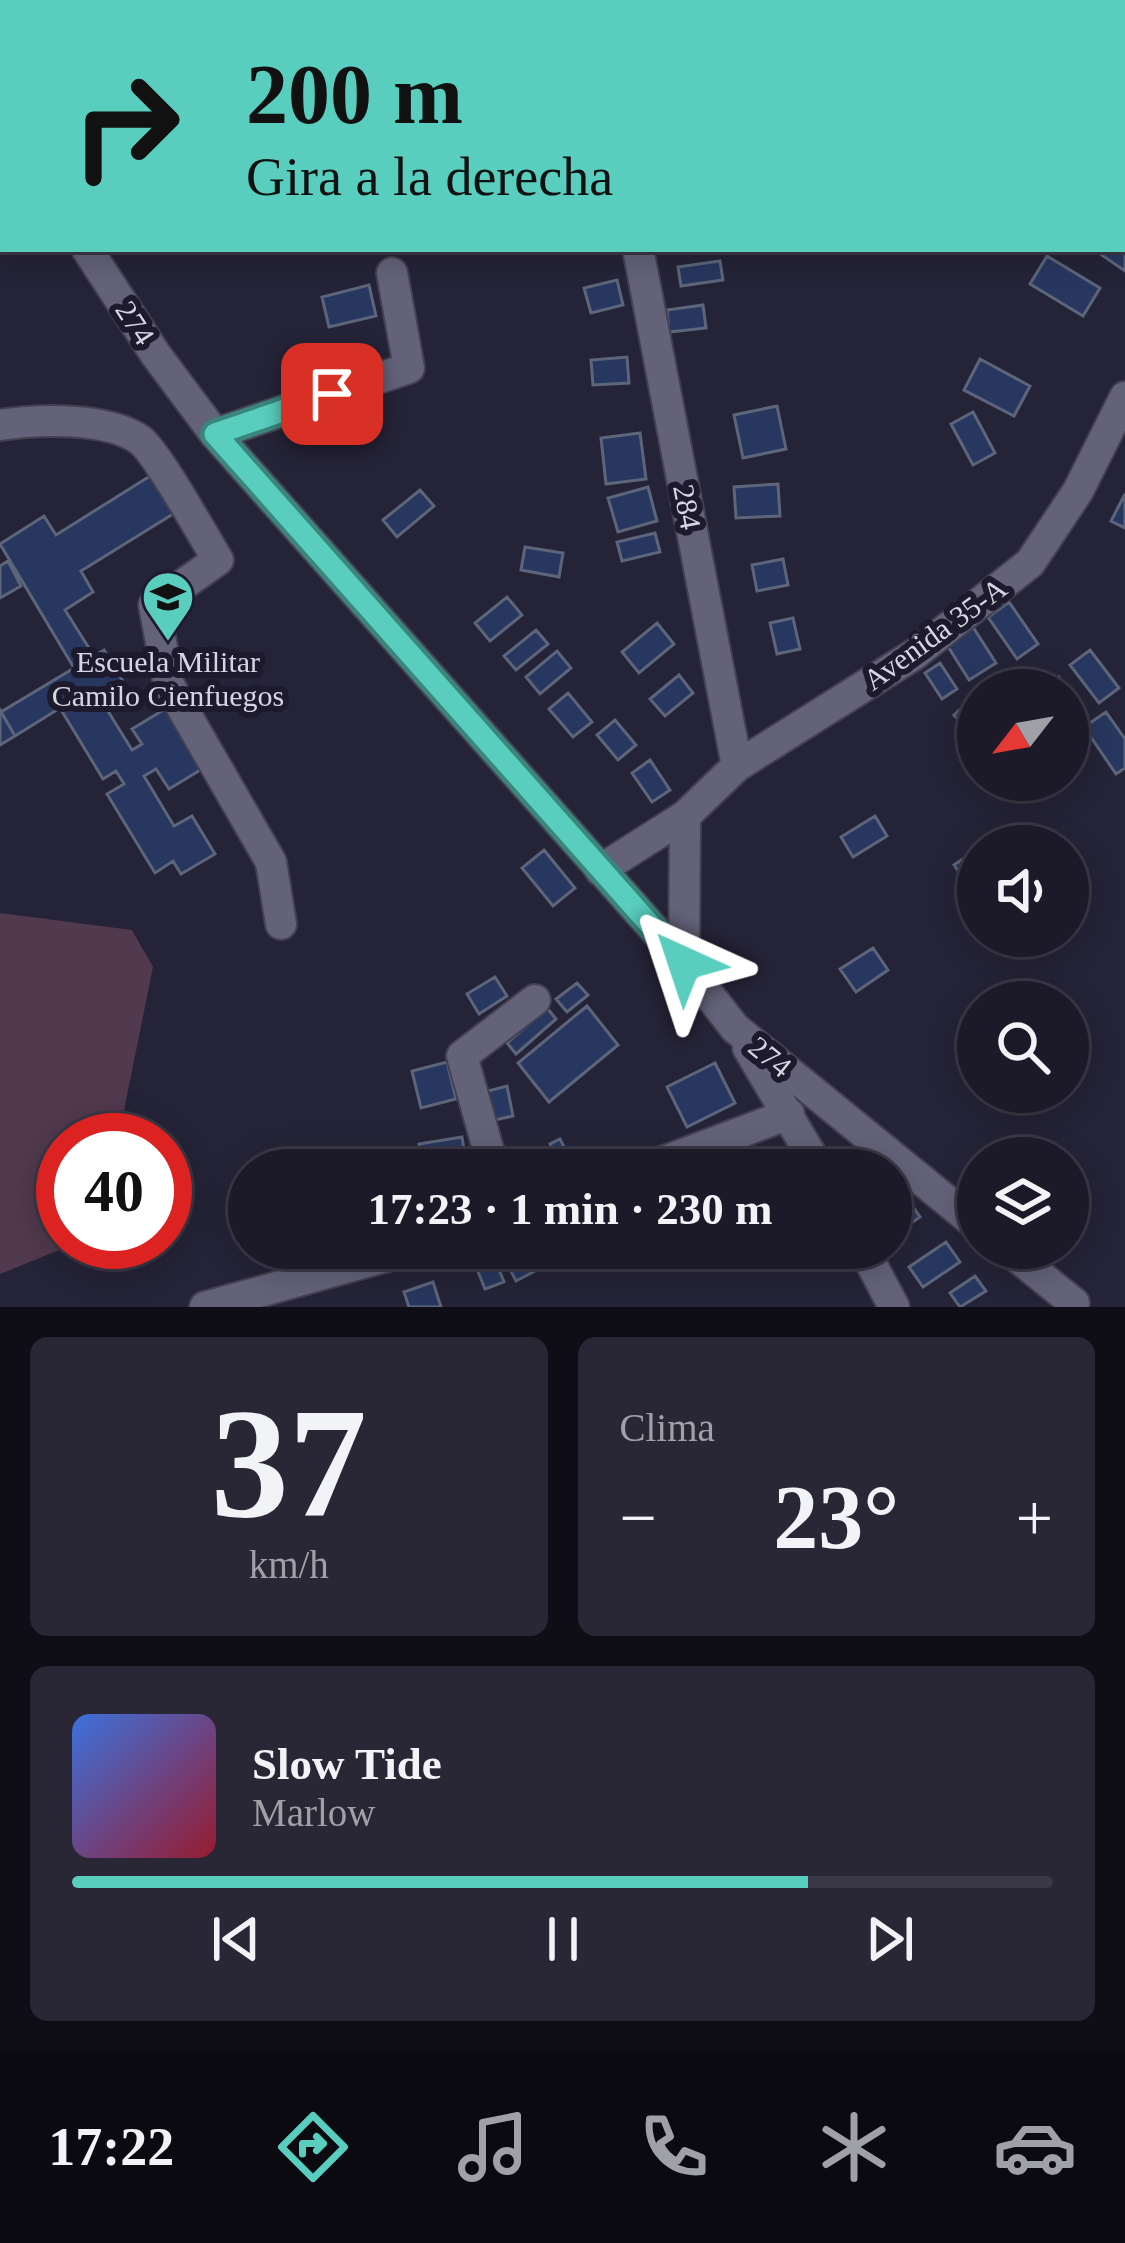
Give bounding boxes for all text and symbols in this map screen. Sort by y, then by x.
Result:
icon: right [48,48,204,204]
text: 200 m [246,48,463,141]
text: Gira a la derecha [246,147,613,207]
street label: 274 [109,295,162,351]
pin [281,343,383,445]
icon: arrive [299,361,365,427]
street label: 284 [667,482,708,532]
school or university icon: Escuela Militar Camilo Cienfuegos [140,569,196,643]
street label: Avenida 35-A [857,571,1013,696]
place label: Escuela Militar Camilo Cienfuegos [52,645,284,712]
north arrow [957,669,1089,801]
map controls [957,669,1089,1269]
button: sound [957,825,1089,957]
position arrow [621,900,747,1026]
button: search [957,981,1089,1113]
street label: 274 [742,1030,798,1084]
speed limit sign: 40 [36,1113,192,1269]
button: layers [957,1137,1089,1269]
text: 17:23 · 1 min · 230 m [368,1184,773,1234]
text: 37 [211,1377,367,1550]
text: Clima [620,1406,715,1449]
text: 23° [773,1468,899,1567]
text: − [620,1481,657,1554]
text: + [1016,1481,1053,1554]
text: km/h [249,1543,329,1586]
text: Slow Tide [252,1739,442,1789]
text: Marlow [252,1791,375,1834]
icon: previous [203,1906,269,1972]
icon: pause [530,1906,596,1972]
icon: next [857,1906,923,1972]
icon: directions [271,2105,355,2189]
icon: music [451,2105,535,2189]
icon: phone [632,2105,716,2189]
icon: climate [812,2105,896,2189]
icon: car [993,2105,1077,2189]
text: 17:22 [48,2117,174,2177]

